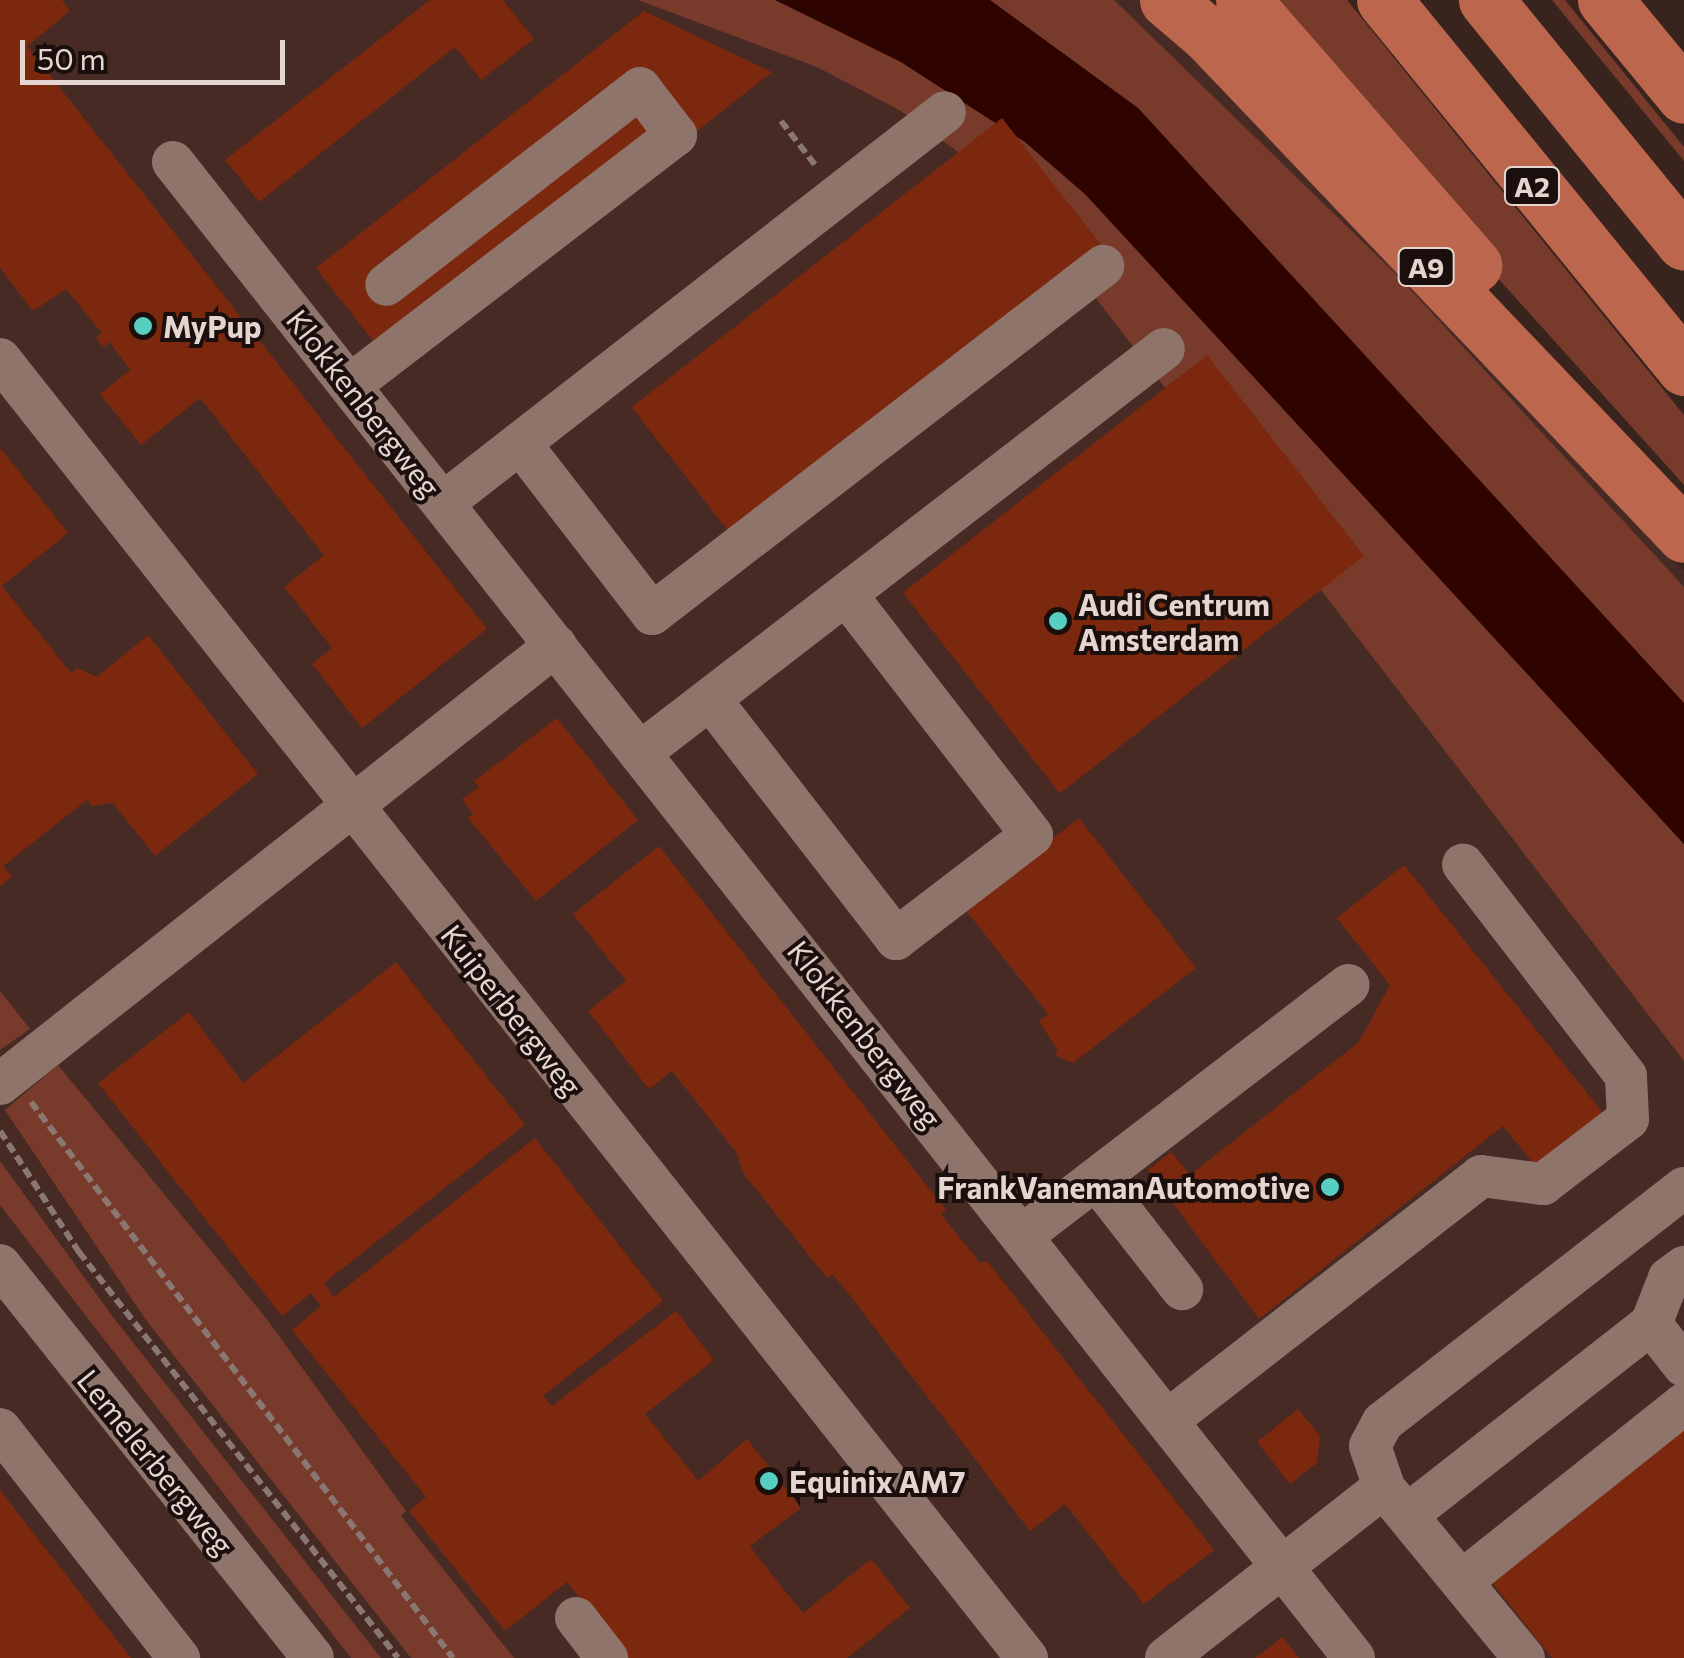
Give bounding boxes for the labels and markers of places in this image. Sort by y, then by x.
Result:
place label: MyPup [163,308,262,344]
marker: MyPup [132,315,154,337]
place label: Audi Centrum Amsterdam [1078,586,1270,656]
marker: Audi Centrum Amsterdam [1047,610,1069,632]
place label: FrankVanemanAutomotive [937,1169,1310,1205]
marker: FrankVanemanAutomotive [1319,1176,1341,1198]
place label: Equinix AM7 [789,1463,965,1499]
marker: Equinix AM7 [758,1470,780,1492]

